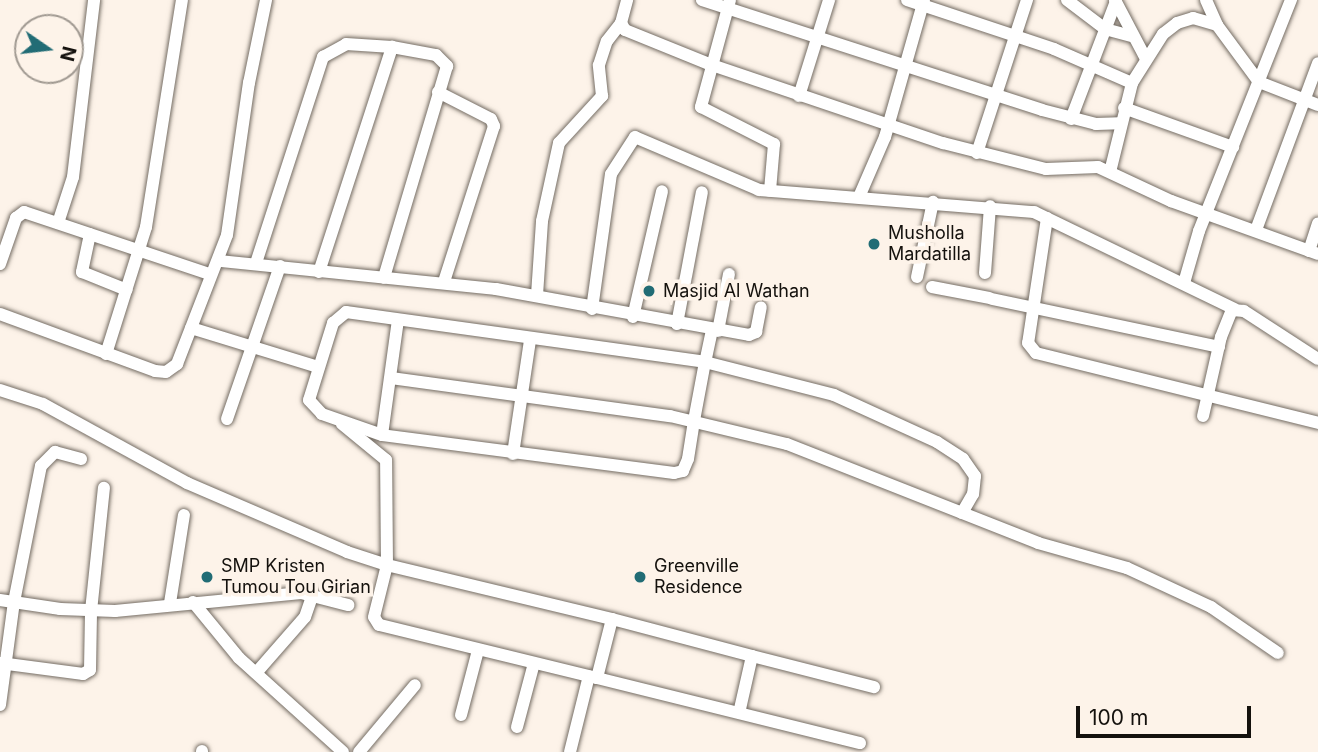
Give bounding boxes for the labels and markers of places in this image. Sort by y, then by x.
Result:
place label: Musholla Mardatilla [888,223,971,266]
marker: Musholla Mardatilla [866,236,882,252]
place label: Masjid Al Wathan [663,280,810,302]
marker: Masjid Al Wathan [641,283,657,299]
place label: SMP Kristen Tumou Tou Girian [221,556,371,598]
place label: Greenville Residence [654,556,743,598]
marker: SMP Kristen Tumou Tou Girian [199,569,215,585]
marker: Greenville Residence [632,569,648,585]

